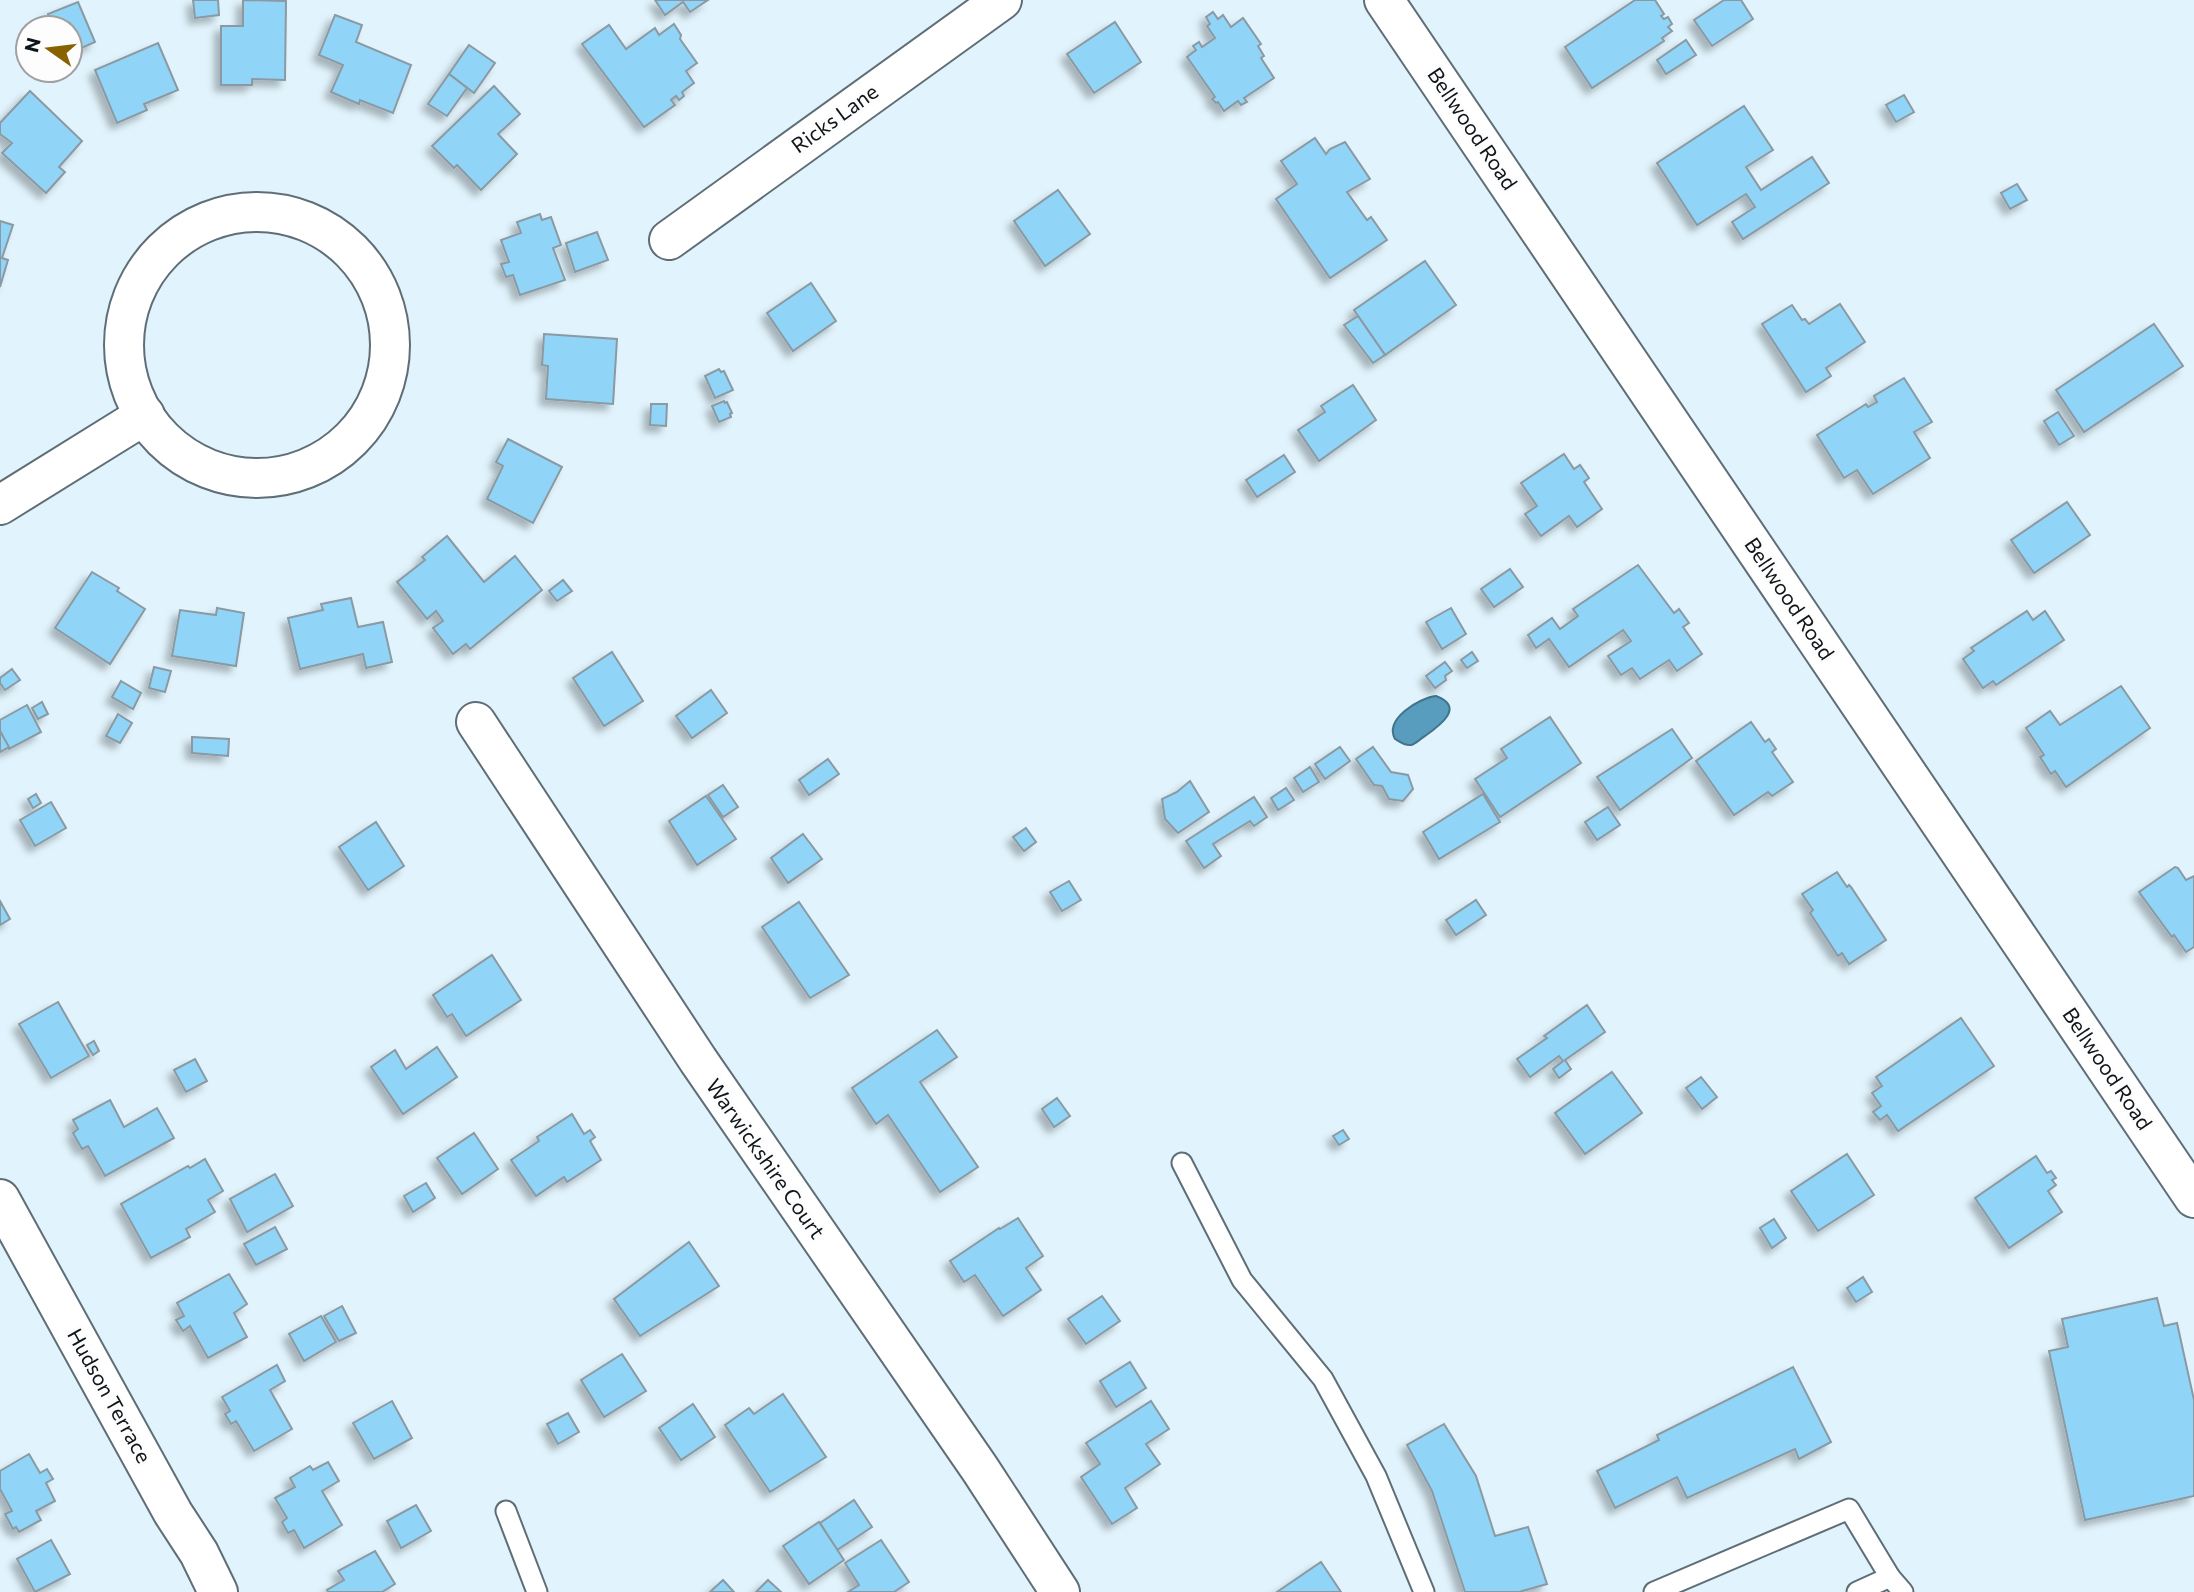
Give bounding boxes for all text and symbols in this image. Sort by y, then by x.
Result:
north arrow [14,14,84,84]
text: N [19,35,45,54]
street label: Bellwood Road [1423,62,1523,194]
street label: Ricks Lane [786,78,882,158]
street label: Bellwood Road [1740,532,1840,664]
street label: Bellwood Road [2058,1002,2158,1134]
street label: Warwickshire Court [702,1073,831,1243]
street label: Hudson Terrace [63,1324,158,1467]

